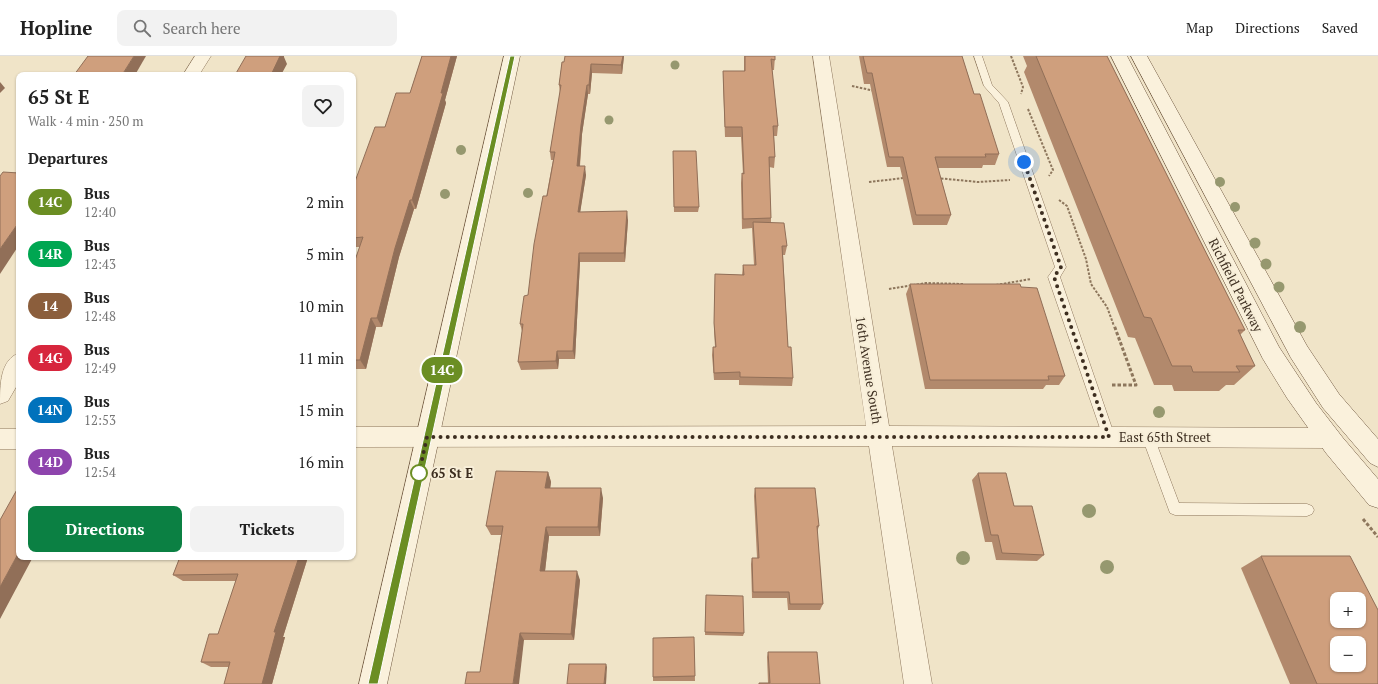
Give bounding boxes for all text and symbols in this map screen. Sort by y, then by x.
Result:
search box [117,10,397,46]
text: Hopline [20,15,93,40]
icon: search [131,17,153,39]
text: Search here [163,18,241,38]
text: Map [1186,18,1213,37]
text: Directions [1235,18,1300,37]
text: Saved [1322,18,1358,37]
text: 65 St E [28,84,89,109]
button: heart [302,85,344,127]
text: Walk · 4 min · 250 m [28,112,143,130]
text: Departures [28,148,108,168]
your location [1014,152,1034,172]
text: Bus [84,183,110,203]
text: 14C [38,192,62,211]
text: 2 min [306,192,344,212]
text: 12:40 [84,203,116,221]
text: Bus [84,235,110,255]
street label: Richfield Parkway [1205,235,1268,335]
text: 14R [37,244,63,263]
text: 5 min [306,244,344,264]
text: 12:43 [84,255,116,273]
text: Bus [84,287,110,307]
text: 14 [42,296,58,315]
text: 10 min [298,296,344,316]
text: 12:48 [84,307,116,325]
street label: 16th Avenue South [852,315,886,426]
text: Bus [84,339,110,359]
text: 14G [37,348,63,367]
text: 11 min [298,348,344,368]
line badge: 14C [419,357,465,383]
text: 12:49 [84,359,116,377]
text: 14C [430,360,454,379]
text: Bus [84,391,110,411]
text: 14N [37,400,63,419]
text: 15 min [298,400,344,420]
text: 12:53 [84,411,116,429]
street label: East 65th Street [1119,428,1211,446]
text: Bus [84,443,110,463]
text: 14D [37,452,63,471]
text: 16 min [298,452,344,472]
text: 12:54 [84,463,116,481]
marker: 65 St E [410,464,428,482]
place label: 65 St E [431,464,473,482]
button: Directions [28,506,182,552]
button: Tickets [190,506,344,552]
map controls [1330,592,1366,672]
button: + [1330,592,1366,628]
button: − [1330,636,1366,672]

